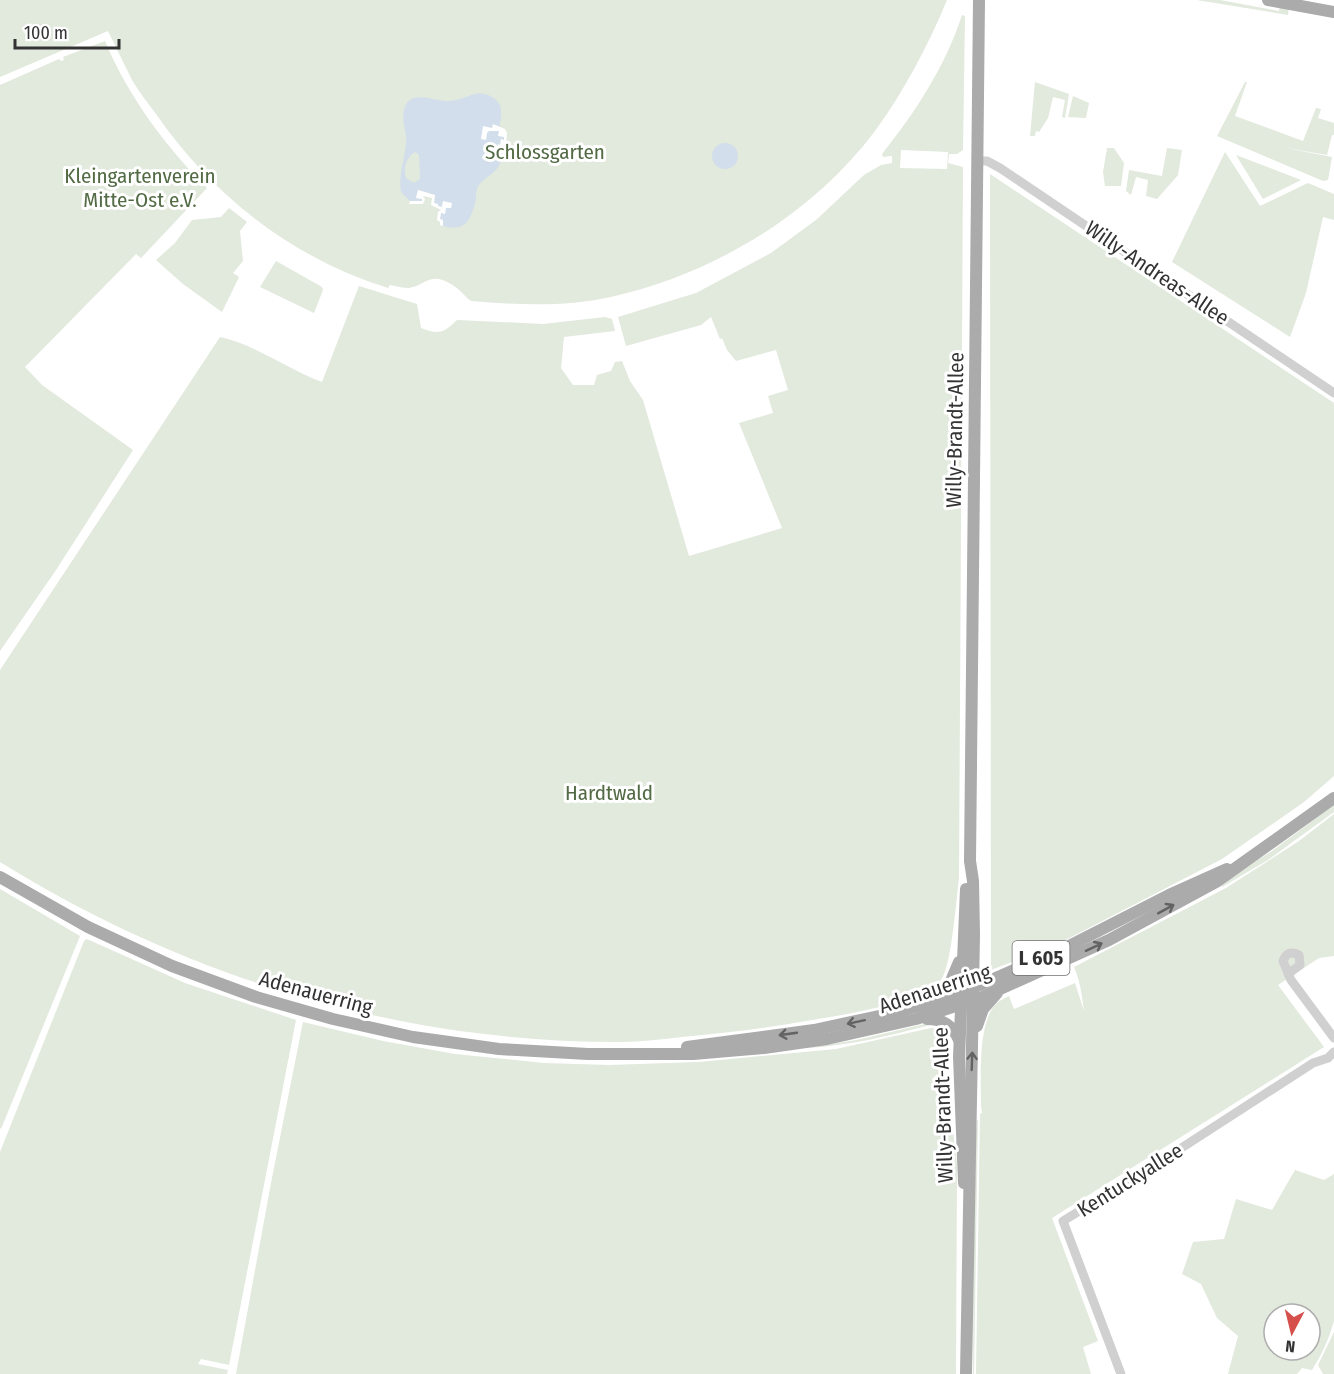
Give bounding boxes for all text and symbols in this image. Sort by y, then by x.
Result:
scale bar [15,12,118,50]
text: 100 m [24,22,68,44]
park label: Schlossgarten [485,139,605,165]
park label: Kleingartenverein Mitte-Ost e.V. [64,163,216,213]
street label: Willy-Andreas-Allee [1080,215,1234,331]
street label: Willy-Brandt-Allee [941,352,969,508]
park label: Hardtwald [565,780,653,806]
one-way arrow [1157,903,1174,915]
one-way arrow [1085,940,1103,952]
road number: L 605 [1012,941,1070,975]
street label: Adenauerring [876,959,994,1019]
street label: Adenauerring [256,965,376,1021]
one-way arrow [847,1017,867,1028]
street label: Willy-Brandt-Allee [927,1027,959,1183]
one-way arrow [779,1028,799,1039]
one-way arrow [966,1051,978,1071]
street label: Kentuckyallee [1072,1137,1188,1223]
north arrow [1262,1302,1322,1362]
text: N [1284,1336,1296,1356]

